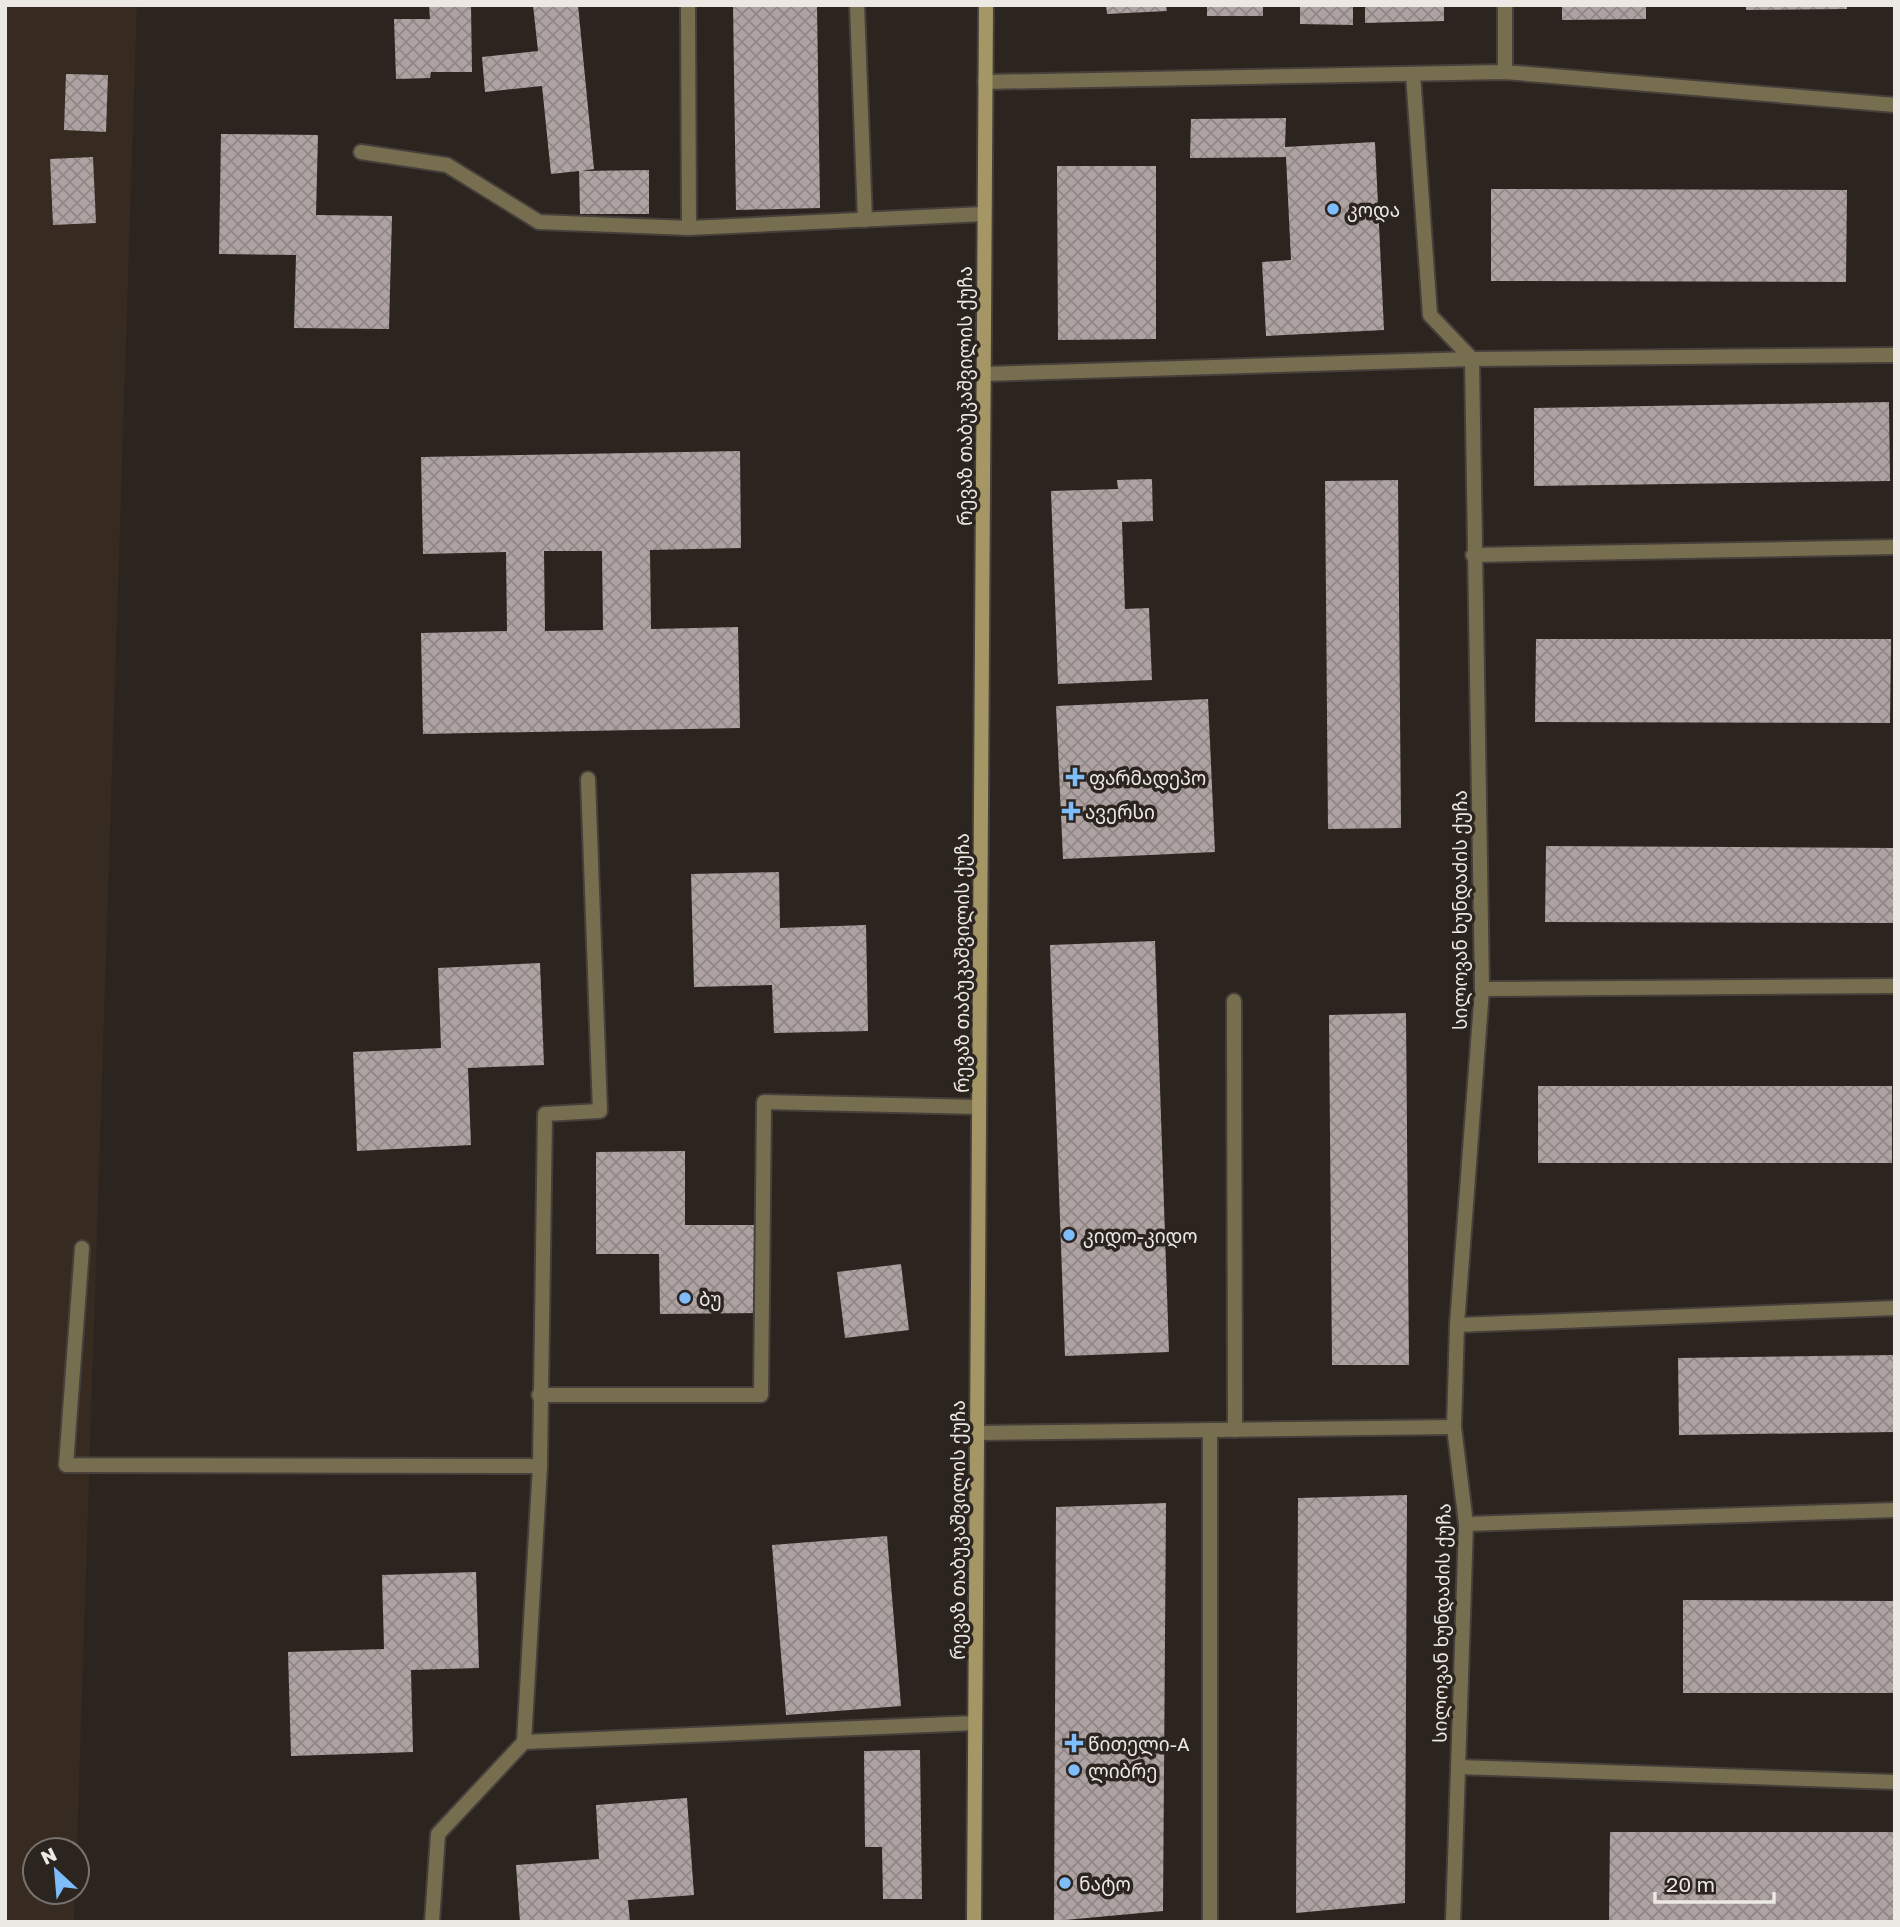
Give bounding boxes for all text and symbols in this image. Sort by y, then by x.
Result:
place label: კოდა [1347,198,1400,223]
marker: კოდა [1325,201,1341,217]
street label: რევაზ თაბუკაშვილის ქუჩა [953,266,978,526]
place label: ფარმადეპო [1089,766,1206,791]
marker: ფარმადეპო [1067,769,1083,785]
street label: სილოვან ხუნდაძის ქუჩა [1448,790,1473,1030]
place label: ავერსი [1085,800,1155,824]
marker: ავერსი [1063,803,1079,819]
street label: რევაზ თაბუკაშვილის ქუჩა [950,833,975,1093]
place label: კიდო-კიდო [1083,1224,1198,1249]
marker: კიდო-კიდო [1061,1227,1077,1243]
place label: ბუ [699,1287,722,1311]
marker: ბუ [677,1290,693,1306]
street label: რევაზ თაბუკაშვილის ქუჩა [946,1400,971,1660]
street label: სილოვან ხუნდაძის ქუჩა [1427,1503,1457,1743]
place label: წითელი-A [1088,1732,1190,1757]
marker: წითელი-A [1066,1735,1082,1751]
place label: ლიბრე [1088,1759,1157,1784]
marker: ლიბრე [1066,1762,1082,1778]
north arrow [21,1836,91,1906]
text: N [37,1842,60,1869]
scale bar [1655,1860,1774,1904]
text: 20 m [1666,1871,1715,1897]
place label: ნატო [1079,1872,1131,1896]
marker: ნატო [1057,1875,1073,1891]

